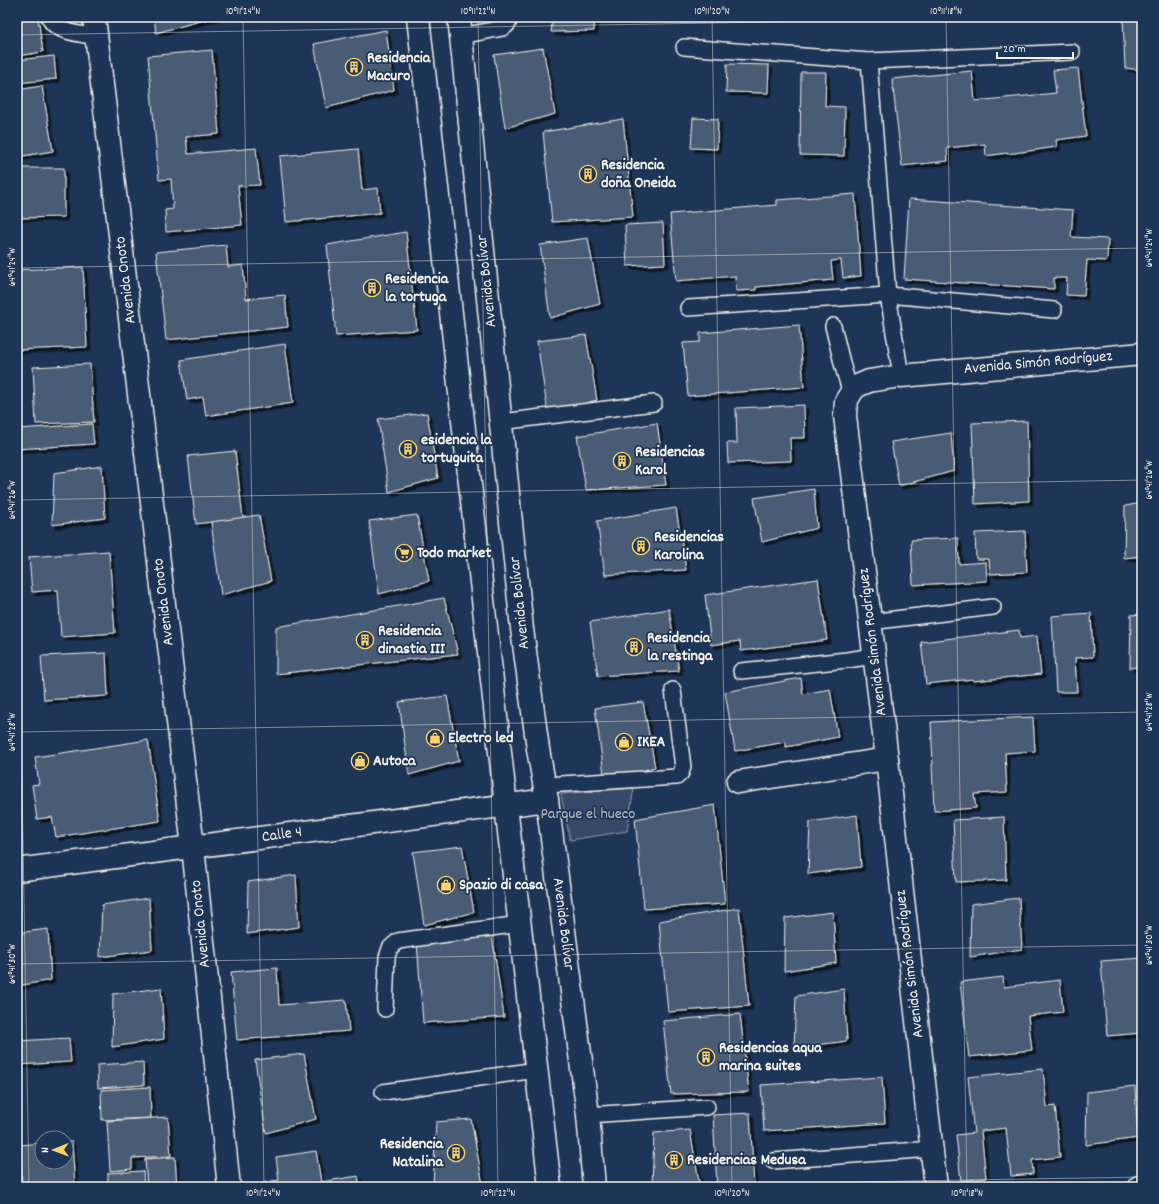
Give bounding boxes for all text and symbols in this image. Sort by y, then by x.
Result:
text: 10°11'24"N [226,5,260,19]
text: 10°11'22"N [461,5,495,19]
text: 10°11'20"N [694,5,730,19]
text: 10°11'18"N [930,5,962,19]
scale bar [997,34,1073,60]
text: 20 m [1003,41,1026,58]
place label: Residencia Macuro [367,47,432,88]
building icon: Residencia Macuro [344,57,364,77]
place label: Residencia doña Oneida [601,154,677,195]
building icon: Residencia doña Oneida [578,164,598,184]
text: 64°41'24"W [1143,229,1157,267]
street label: Avenida Bolívar [471,233,503,328]
street label: Avenida Onoto [109,235,143,325]
text: 64°41'24"W [6,248,20,286]
place label: Residencia la tortuga [385,268,450,309]
building icon: Residencia la tortuga [362,278,382,298]
street label: Avenida Simón Rodríguez [963,345,1113,381]
place label: esidencia la tortuguita [421,429,493,470]
building icon: esidencia la tortuguita [398,439,418,459]
place label: Residencias Karol [635,441,705,482]
building icon: Residencias Karol [612,451,632,471]
text: 64°41'26"W [1143,460,1157,500]
text: 64°41'26"W [6,480,20,520]
place label: Residencias Karolina [654,526,724,567]
building icon: Residencias Karolina [631,536,651,556]
place label: Todo market [417,542,491,565]
supermarket icon: Todo market [394,543,414,563]
street label: Avenida Bolívar [504,555,536,650]
street label: Avenida Onoto [147,557,181,647]
street label: Avenida Simón Rodríguez [853,567,893,717]
place label: Residencia dinastia III [378,620,446,661]
place label: Residencia la restinga [647,627,714,668]
building icon: Residencia dinastia III [355,630,375,650]
building icon: Residencia la restinga [624,637,644,657]
text: 64°41'28"W [1143,693,1157,731]
text: 64°41'28"W [6,713,20,751]
place label: Electro led [448,727,514,750]
shop icon: Electro led [425,728,445,748]
place label: IKEA [637,731,666,754]
shop icon: IKEA [614,732,634,752]
place label: Autoca [373,750,417,773]
shop icon: Autoca [350,751,370,771]
park label: Parque el hueco [541,803,635,826]
street label: Calle 4 [260,821,304,849]
place label: Spazio di casa [459,874,544,897]
shop icon: Spazio di casa [436,875,456,895]
street label: Avenida Bolívar [546,876,580,972]
street label: Avenida Onoto [185,879,217,969]
street label: Avenida Simón Rodríguez [890,889,930,1039]
text: 64°41'30"W [1143,925,1157,965]
text: 64°41'30"W [6,944,20,984]
place label: Residencias aqua marina suites [719,1037,823,1078]
building icon: Residencias aqua marina suites [696,1047,716,1067]
north arrow [34,1130,74,1170]
place label: Residencia Natalina [380,1133,444,1174]
building icon: Residencia Natalina [446,1143,466,1163]
text: N [38,1147,54,1153]
place label: Residencias Medusa [687,1149,807,1172]
building icon: Residencias Medusa [664,1150,684,1170]
text: 10°11'24"N [246,1187,280,1201]
text: 10°11'22"N [481,1187,515,1201]
text: 10°11'20"N [714,1187,750,1201]
text: 10°11'18"N [951,1187,983,1201]

